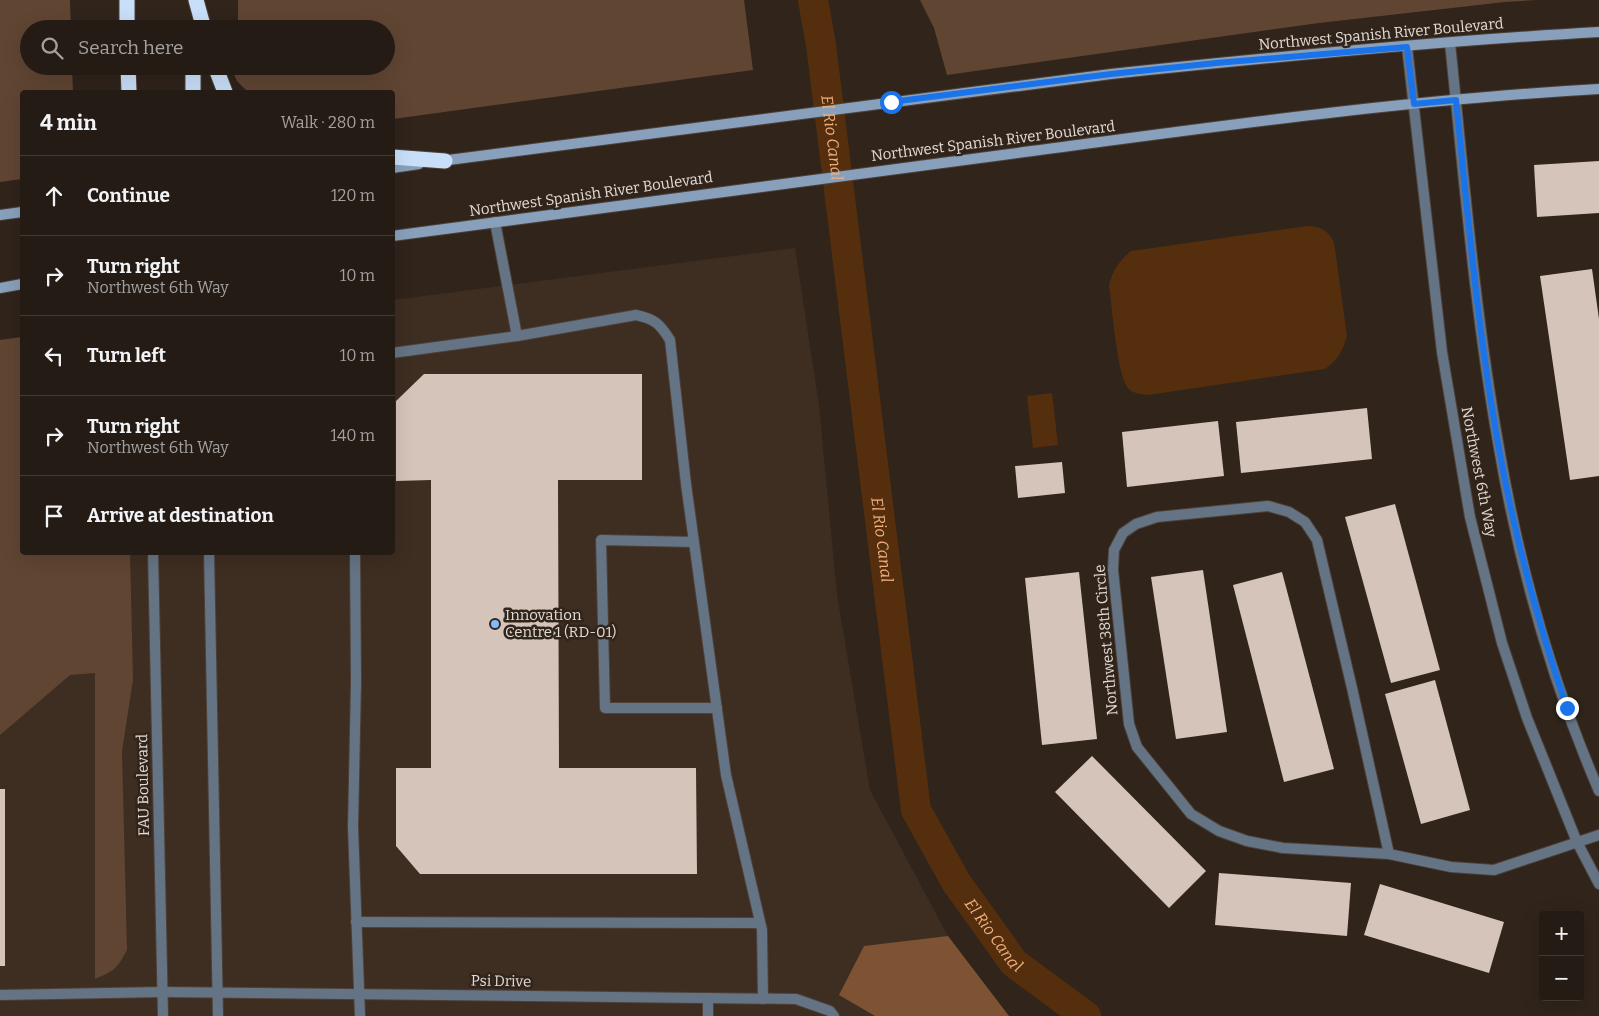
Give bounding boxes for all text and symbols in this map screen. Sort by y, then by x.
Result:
street label: Northwest Spanish River Boulevard [1258,14,1504,54]
search box [20,20,395,75]
icon: search [38,34,66,62]
text: Search here [78,36,183,59]
route start [880,91,903,114]
water label: El Rio Canal [818,94,847,181]
text: 4 min [40,110,97,136]
text: Walk · 280 m [281,113,375,132]
street label: Northwest Spanish River Boulevard [870,117,1116,165]
street label: Northwest Spanish River Boulevard [468,168,714,220]
icon: ahead [40,182,68,210]
text: Continue [87,184,170,207]
text: 120 m [331,186,375,205]
text: Turn right [87,255,180,278]
icon: right [40,262,68,290]
text: 10 m [340,266,375,285]
text: Northwest 6th Way [87,278,229,297]
icon: left [40,342,68,370]
text: Turn left [87,344,166,367]
text: 10 m [340,346,375,365]
street label: Northwest 6th Way [1457,405,1501,539]
text: Turn right [87,415,180,438]
icon: right [40,422,68,450]
text: 140 m [330,426,375,445]
text: Northwest 6th Way [87,438,229,457]
water label: El Rio Canal [868,496,897,583]
icon: arrive [40,502,68,530]
text: Arrive at destination [87,504,274,527]
street label: Northwest 38th Circle [1090,564,1122,716]
place label: Innovation Centre 1 (RD-01) [505,606,616,641]
marker: Innovation Centre 1 (RD-01) [489,618,501,630]
route end [1556,697,1579,720]
street label: FAU Boulevard [133,734,153,836]
water label: El Rio Canal [961,894,1026,976]
map controls [1539,911,1584,1001]
button: + [1539,911,1584,956]
button: − [1539,956,1584,1001]
street label: Psi Drive [471,971,531,991]

